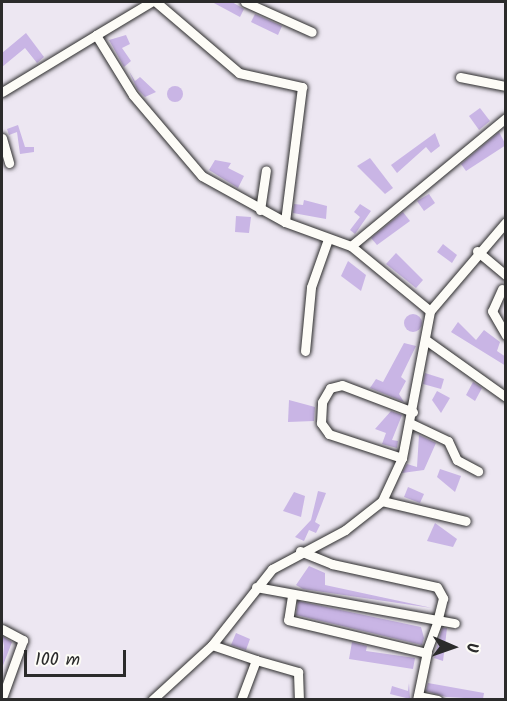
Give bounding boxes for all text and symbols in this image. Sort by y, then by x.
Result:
north arrow [423,617,483,677]
scale bar [27,638,129,676]
text: U [459,642,484,653]
text: 100 m [35,646,80,675]

